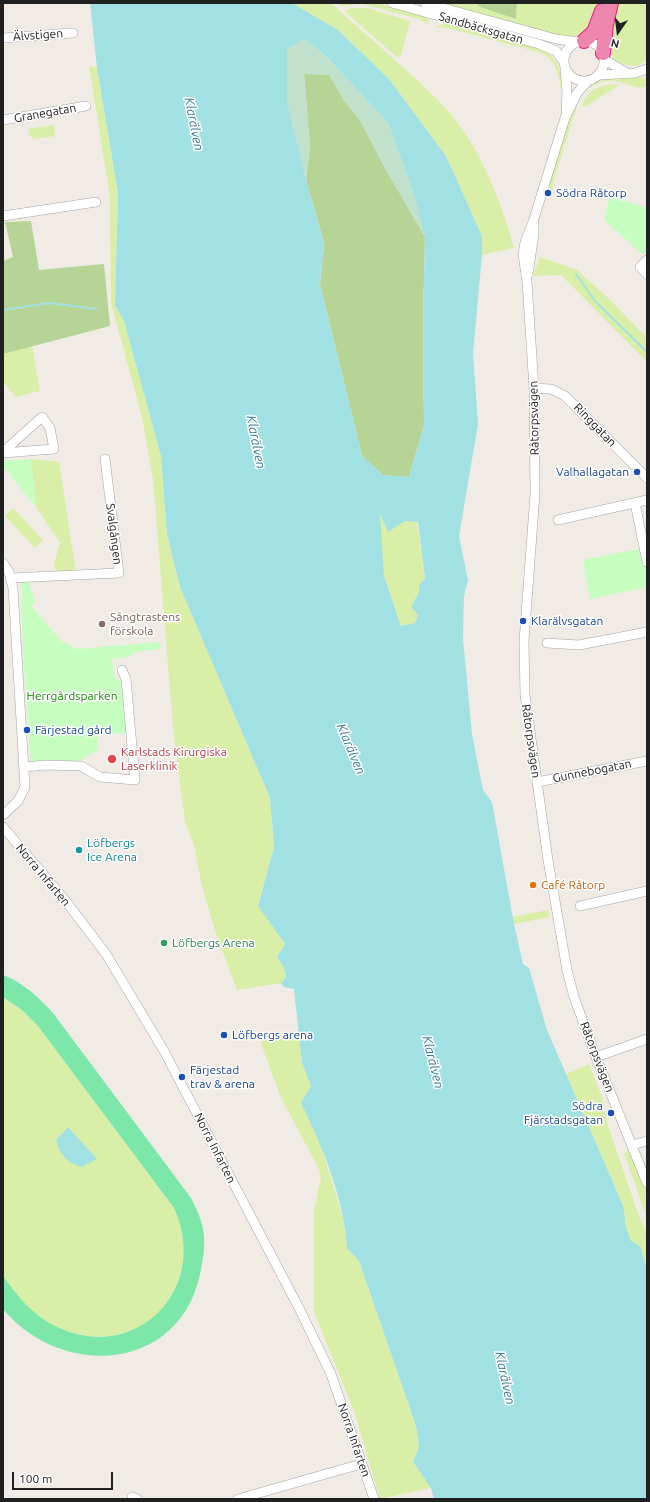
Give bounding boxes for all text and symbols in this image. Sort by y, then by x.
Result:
street label: Sandbäcksgatan [437,9,525,47]
north arrow [598,12,638,52]
street label: Älvstigen [13,26,63,44]
text: N [610,37,621,50]
water label: Klarälven [181,96,207,152]
street label: Granegatan [13,100,77,126]
place label: Södra Råtorp [556,186,627,200]
marker: Södra Råtorp [543,188,553,198]
street label: Råtorpsvägen [526,381,542,455]
street label: Ringgatan [571,400,619,450]
water label: Klarälven [243,414,269,470]
place label: Valhallagatan [556,465,629,479]
marker: Valhallagatan [632,467,642,477]
street label: Svalgången [103,503,125,565]
place label: Sångtrastens förskola [110,610,180,638]
place label: Klarälvsgatan [531,614,603,628]
marker: Klarälvsgatan [518,616,528,626]
marker: Sångtrastens förskola [97,619,107,629]
park label: Herrgårdsparken [27,689,117,703]
street label: Råtorpsvägen [519,703,543,779]
water label: Klarälven [333,721,369,777]
place label: Färjestad gård [35,723,112,737]
marker: Färjestad gård [22,725,32,735]
place label: Karlstads Kirurgiska Laserklinik [121,745,227,773]
marker: Karlstads Kirurgiska Laserklinik [106,753,118,765]
street label: Gunnebogatan [551,756,633,786]
place label: Löfbergs Ice Arena [87,836,137,864]
street label: Norra Infarten [13,841,73,909]
marker: Löfbergs Ice Arena [74,845,84,855]
place label: Café Råtorp [541,878,605,892]
marker: Café Råtorp [528,880,538,890]
place label: Löfbergs Arena [172,936,255,950]
marker: Löfbergs Arena [159,938,169,948]
street label: Råtorpsvägen [577,1020,617,1094]
place label: Löfbergs arena [232,1028,313,1042]
marker: Löfbergs arena [219,1030,229,1040]
water label: Klarälven [419,1034,447,1090]
place label: Färjestad trav & arena [190,1063,255,1091]
marker: Färjestad trav & arena [177,1072,187,1082]
place label: Södra Fjärstadsgatan [524,1099,603,1127]
marker: Södra Fjärstadsgatan [606,1108,616,1118]
street label: Norra Infarten [191,1110,239,1186]
water label: Klarälven [492,1350,518,1406]
street label: Norra Infarten [335,1401,373,1479]
scale bar [14,1464,115,1490]
text: 100 m [19,1472,52,1485]

